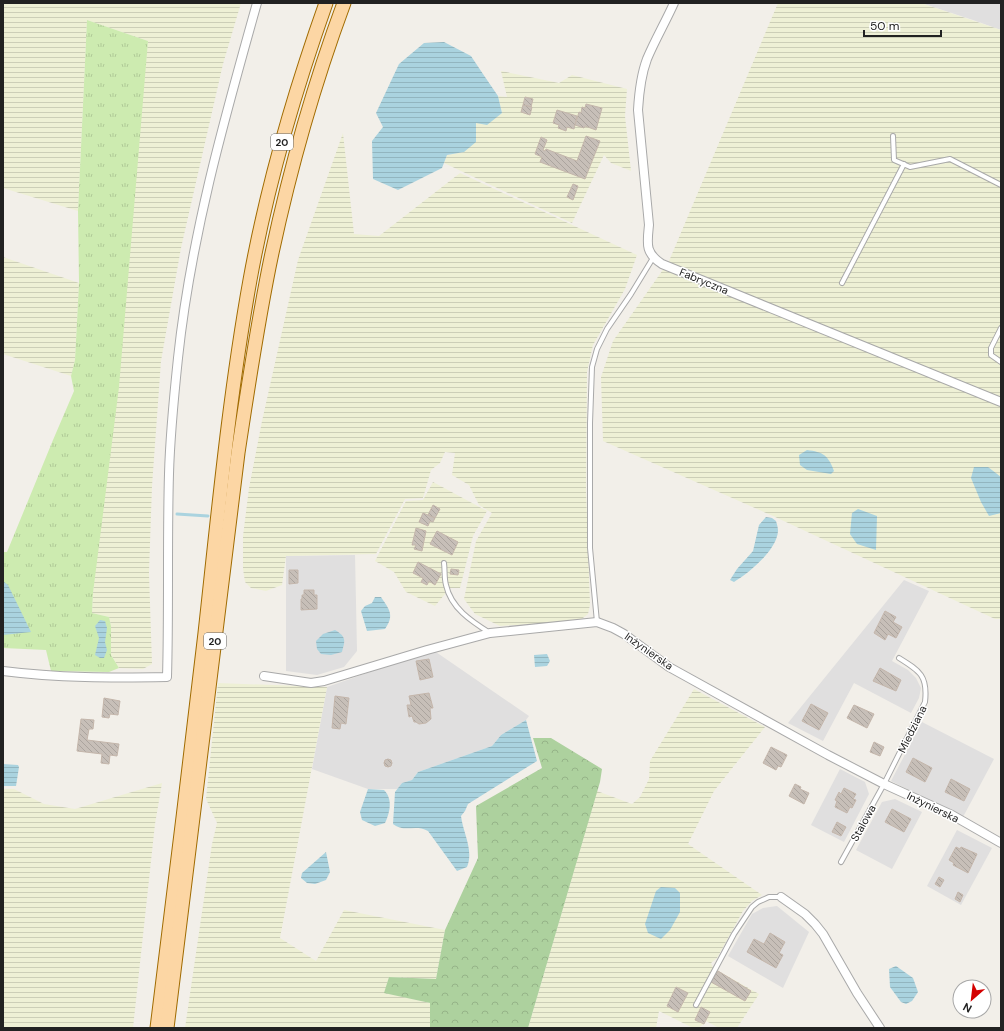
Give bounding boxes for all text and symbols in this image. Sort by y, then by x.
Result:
scale bar [864,12,941,38]
text: 50 m [870,18,899,34]
road number: 20 [271,134,293,150]
street label: Fabryczna [677,265,731,297]
street label: Inżynierska [622,629,676,673]
road number: 20 [204,633,226,649]
street label: Miedziana [895,703,929,755]
street label: Inżynierska [905,788,961,826]
street label: Stalowa [847,802,879,844]
north arrow [952,979,992,1019]
text: N [960,1000,974,1016]

